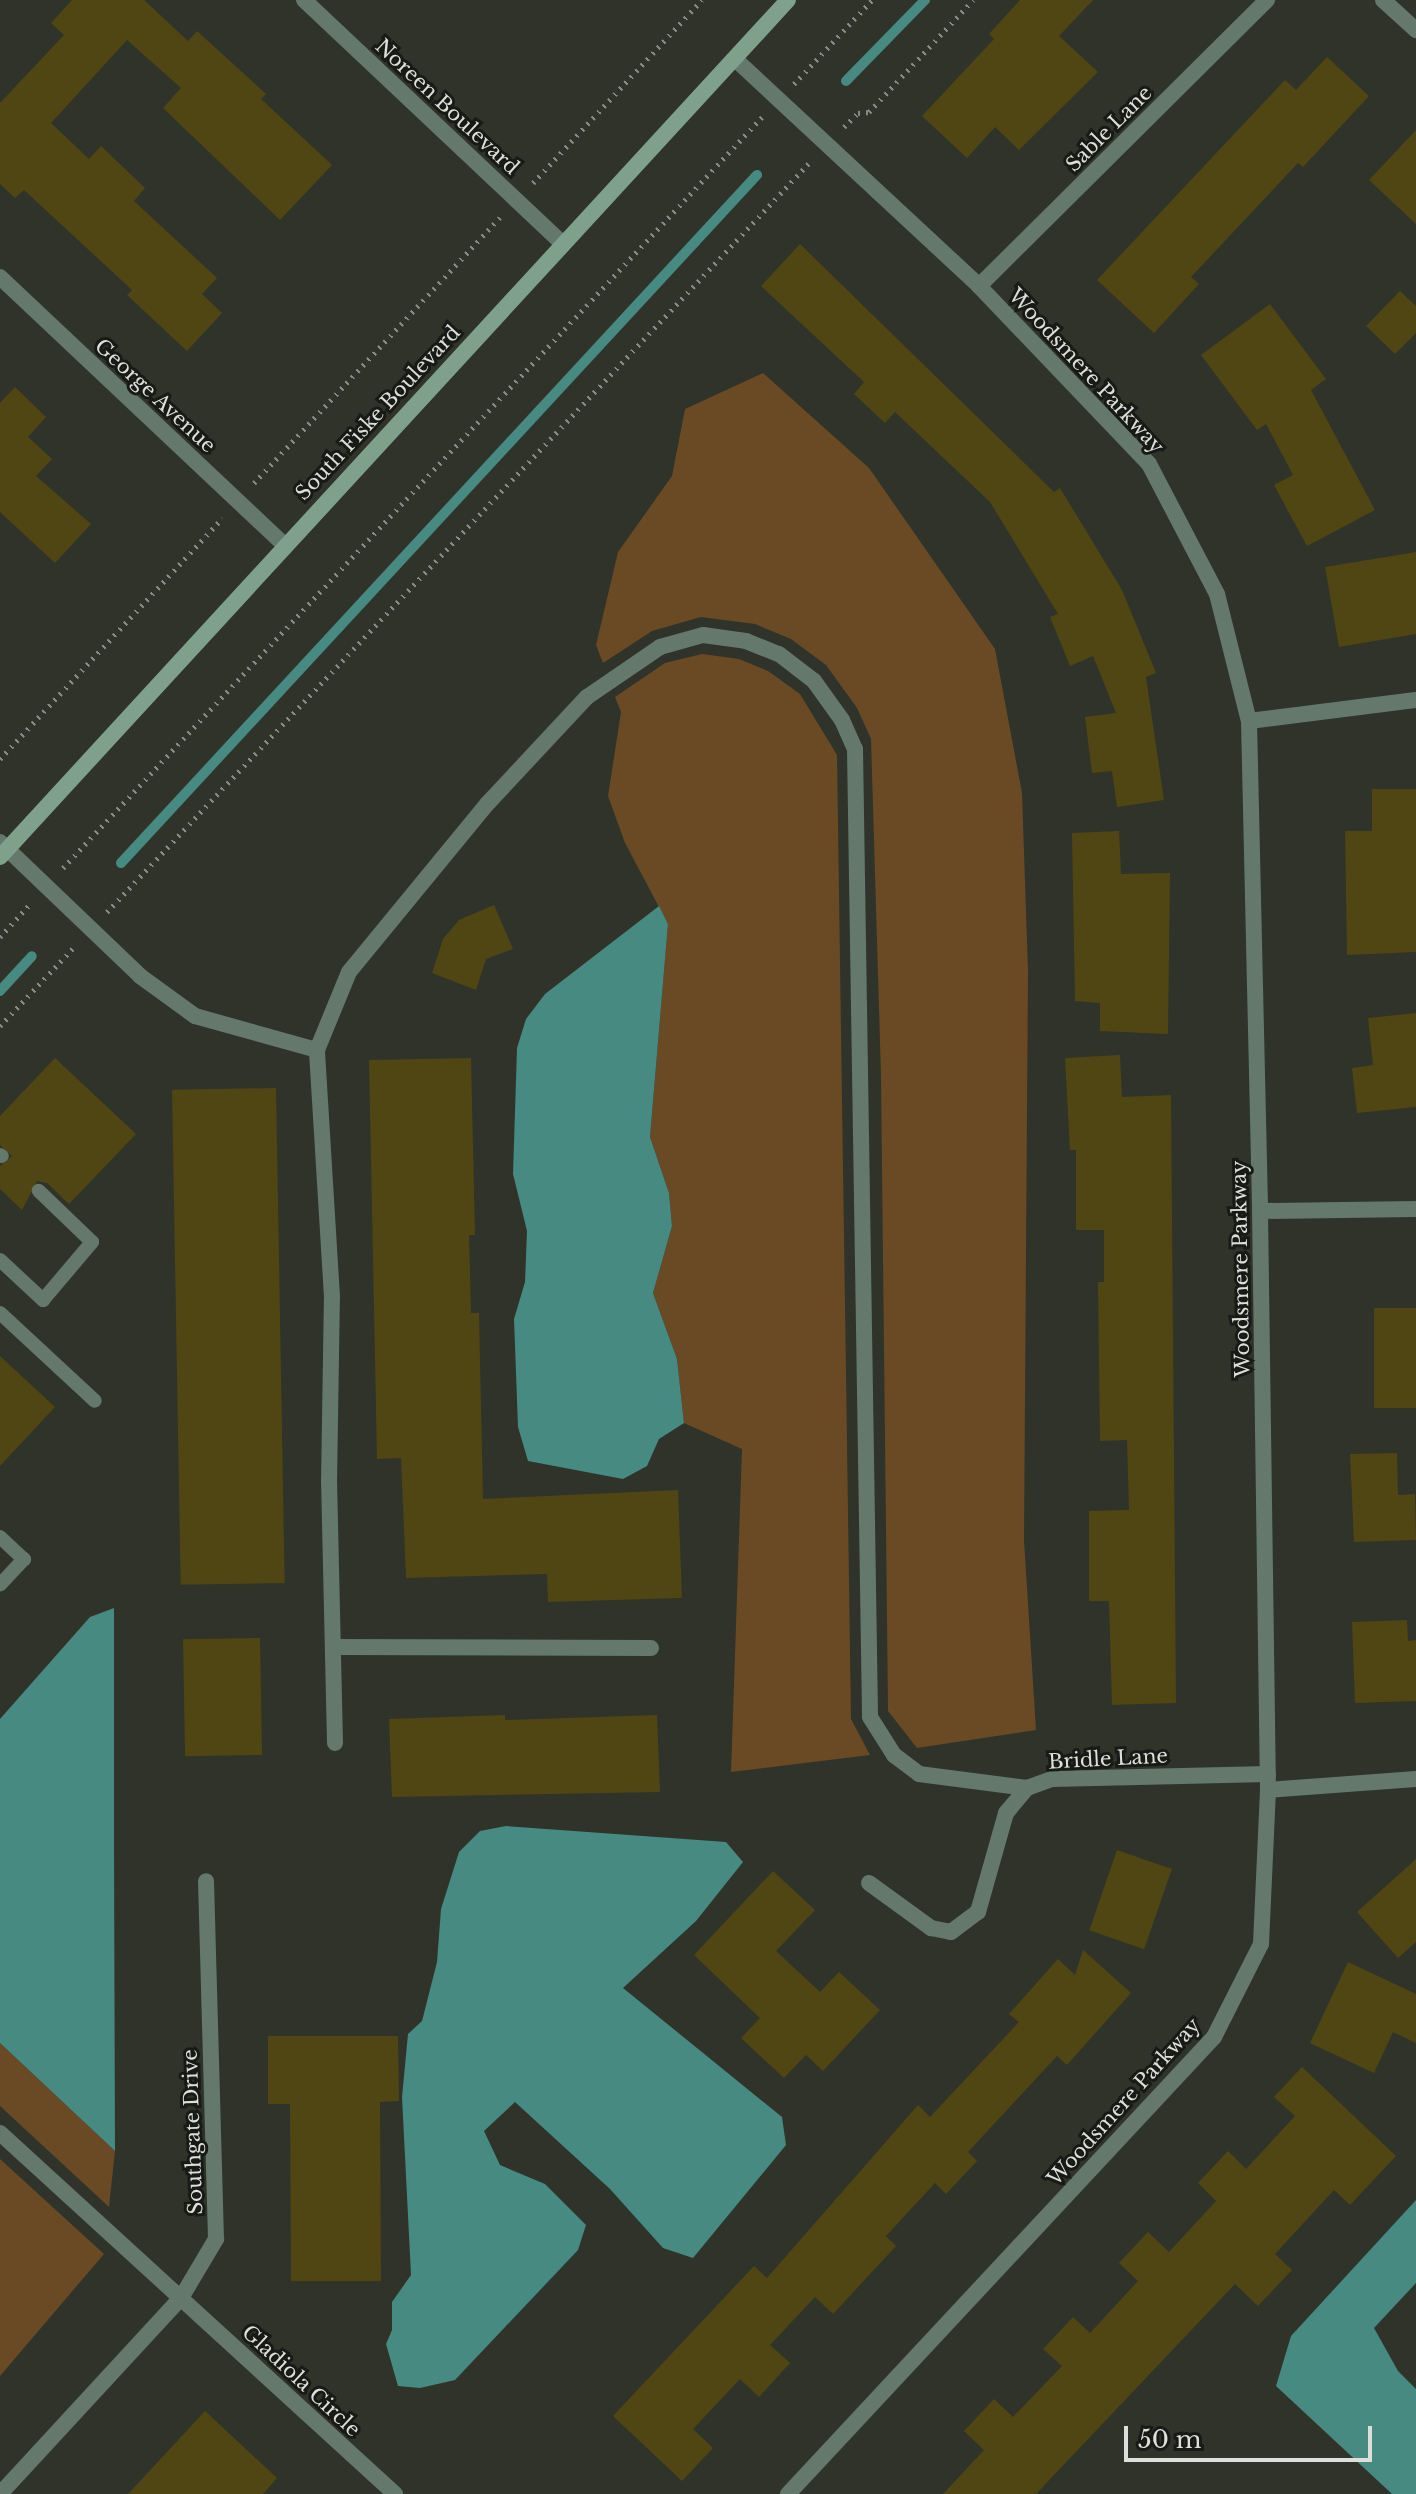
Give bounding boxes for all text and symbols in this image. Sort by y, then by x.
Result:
street label: Noreen Boulevard [370,34,524,180]
street label: Sable Lane [1061,81,1157,177]
street label: Woodsmere Parkway [1003,284,1169,458]
street label: South Fiske Boulevard [291,321,465,505]
street label: George Avenue [90,334,220,458]
street label: Woodsmere Parkway [1227,1160,1255,1378]
street label: Bridle Lane [1048,1744,1168,1774]
street label: Woodsmere Parkway [1043,2013,1205,2191]
street label: Southgate Drive [178,2049,208,2215]
street label: Gladiola Circle [237,2320,365,2442]
scale bar [1128,2410,1376,2460]
text: 50 m [1138,2425,1201,2454]

